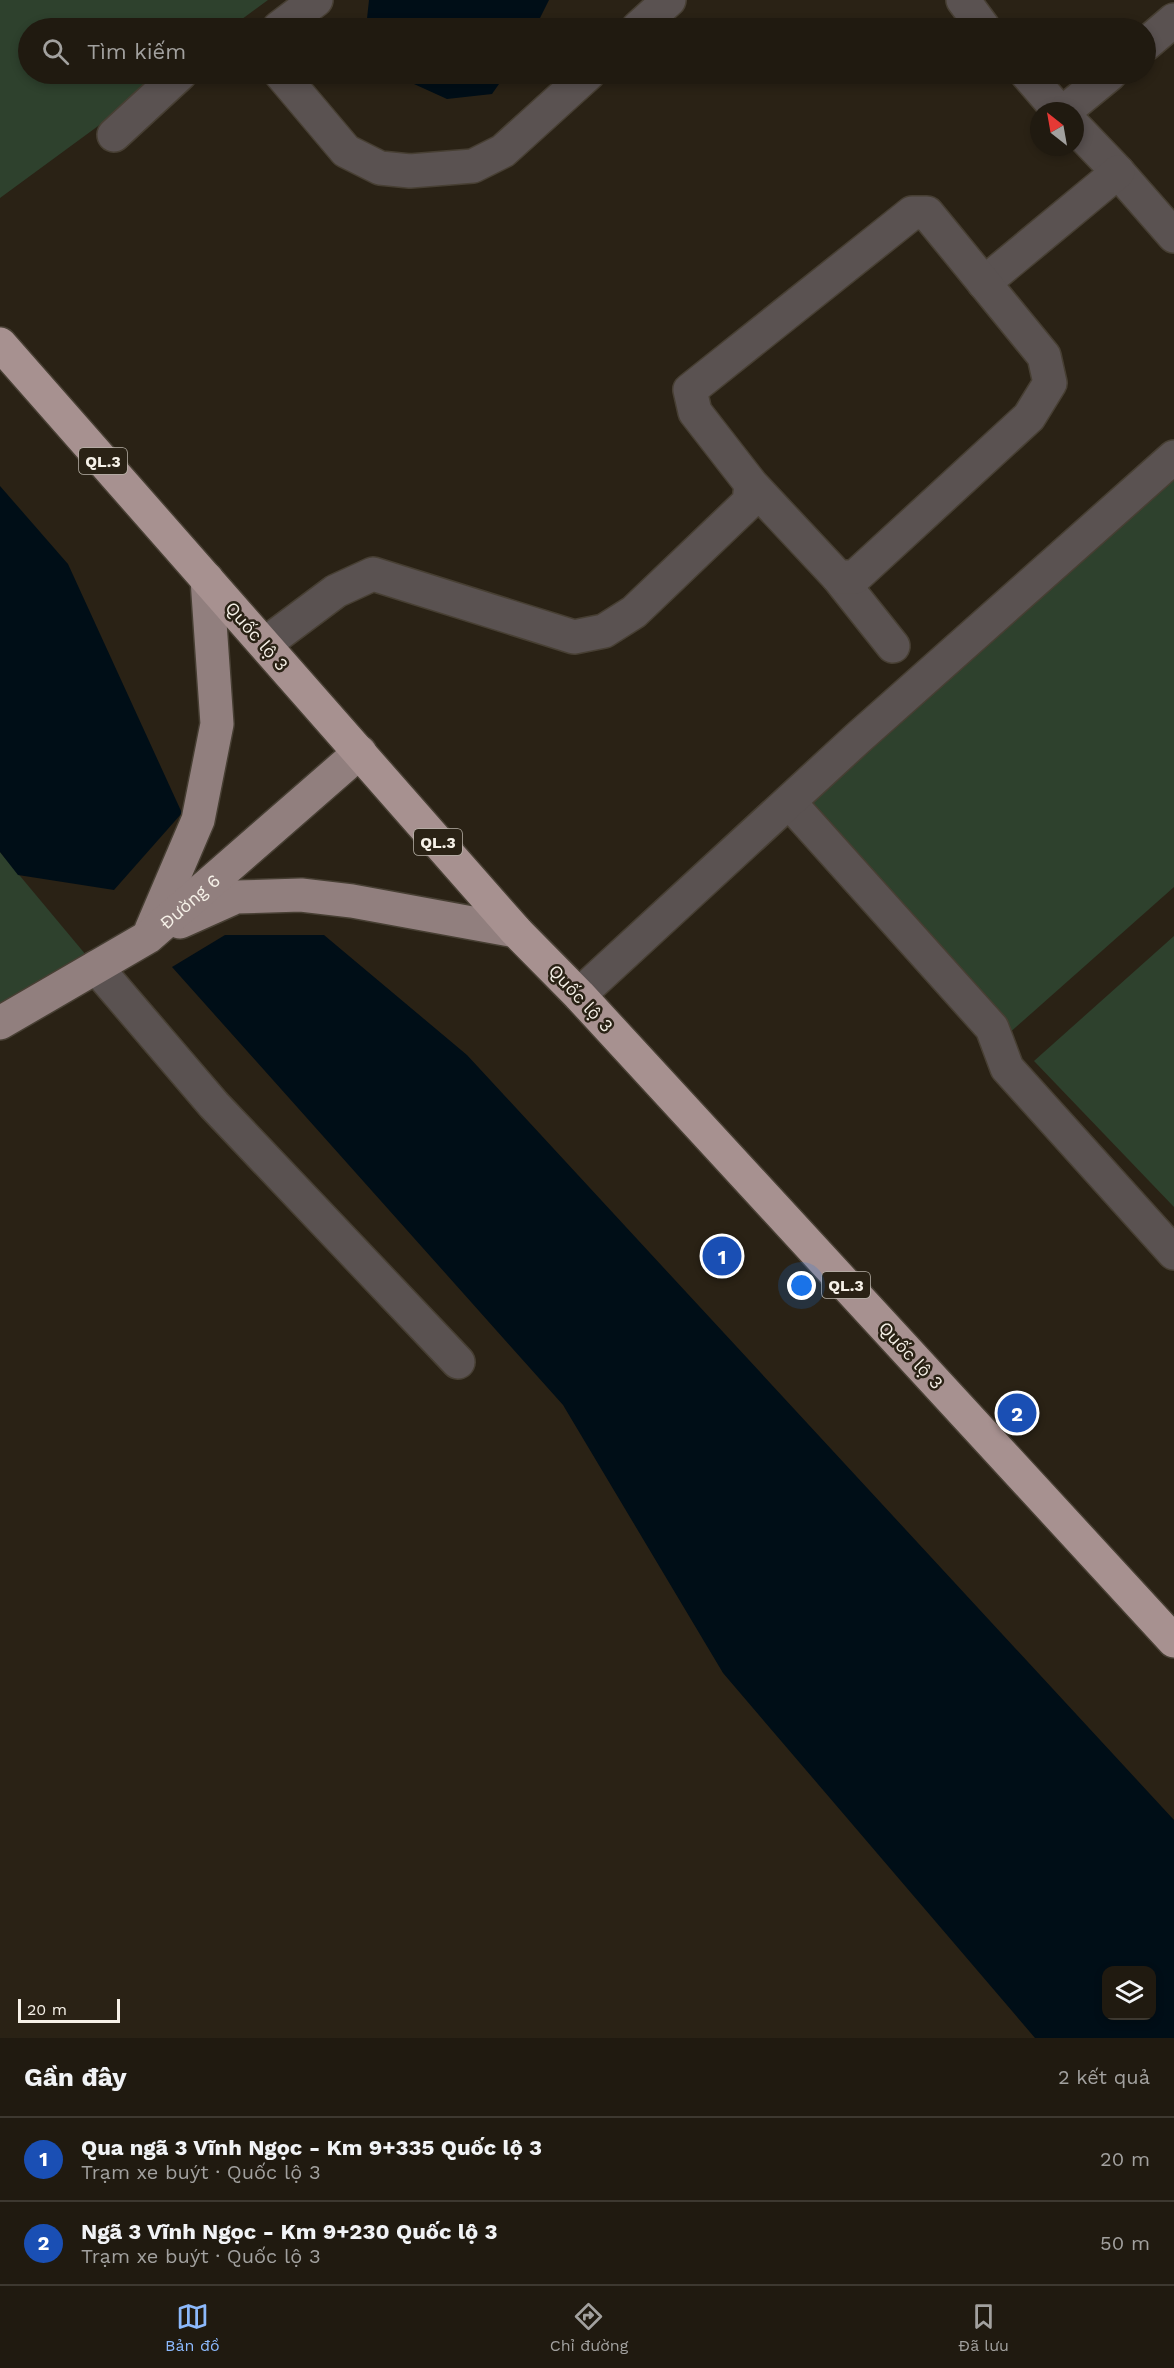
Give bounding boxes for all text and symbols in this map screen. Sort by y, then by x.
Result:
search box [18,18,1156,84]
icon: search [39,35,72,68]
text: Tìm kiếm [87,39,186,64]
north arrow [1030,102,1084,156]
road number: QL.3 [79,448,127,474]
street label: Quốc lộ 3 [221,597,293,675]
road number: QL.3 [414,829,462,855]
street label: Đường 6 [155,869,224,933]
street label: Quốc lộ 3 [544,960,618,1036]
pin: 1 [702,1234,742,1278]
your location [787,1271,816,1300]
road number: QL.3 [822,1272,870,1298]
street label: Quốc lộ 3 [874,1317,948,1393]
pin: 2 [998,1390,1036,1436]
map controls [1102,1966,1156,2020]
button: layers [1102,1966,1156,2020]
scale bar [18,1996,120,2024]
text: 20 m [27,2000,67,2019]
text: Gần đây [24,2062,127,2092]
text: 2 kết quả [1058,2065,1150,2089]
text: Qua ngã 3 Vĩnh Ngọc - Km 9+335 Quốc lộ 3 [81,2135,542,2160]
text: 1 [39,2147,48,2171]
text: 20 m [1100,2147,1150,2171]
text: Trạm xe buýt · Quốc lộ 3 [81,2160,321,2184]
text: Ngã 3 Vĩnh Ngọc - Km 9+230 Quốc lộ 3 [81,2219,497,2244]
text: 2 [38,2231,49,2255]
text: 50 m [1100,2231,1150,2255]
text: Trạm xe buýt · Quốc lộ 3 [81,2244,321,2268]
tab: Bản đồ [165,2300,220,2355]
tab: Chỉ đường [550,2300,628,2355]
tab: Đã lưu [958,2300,1009,2355]

